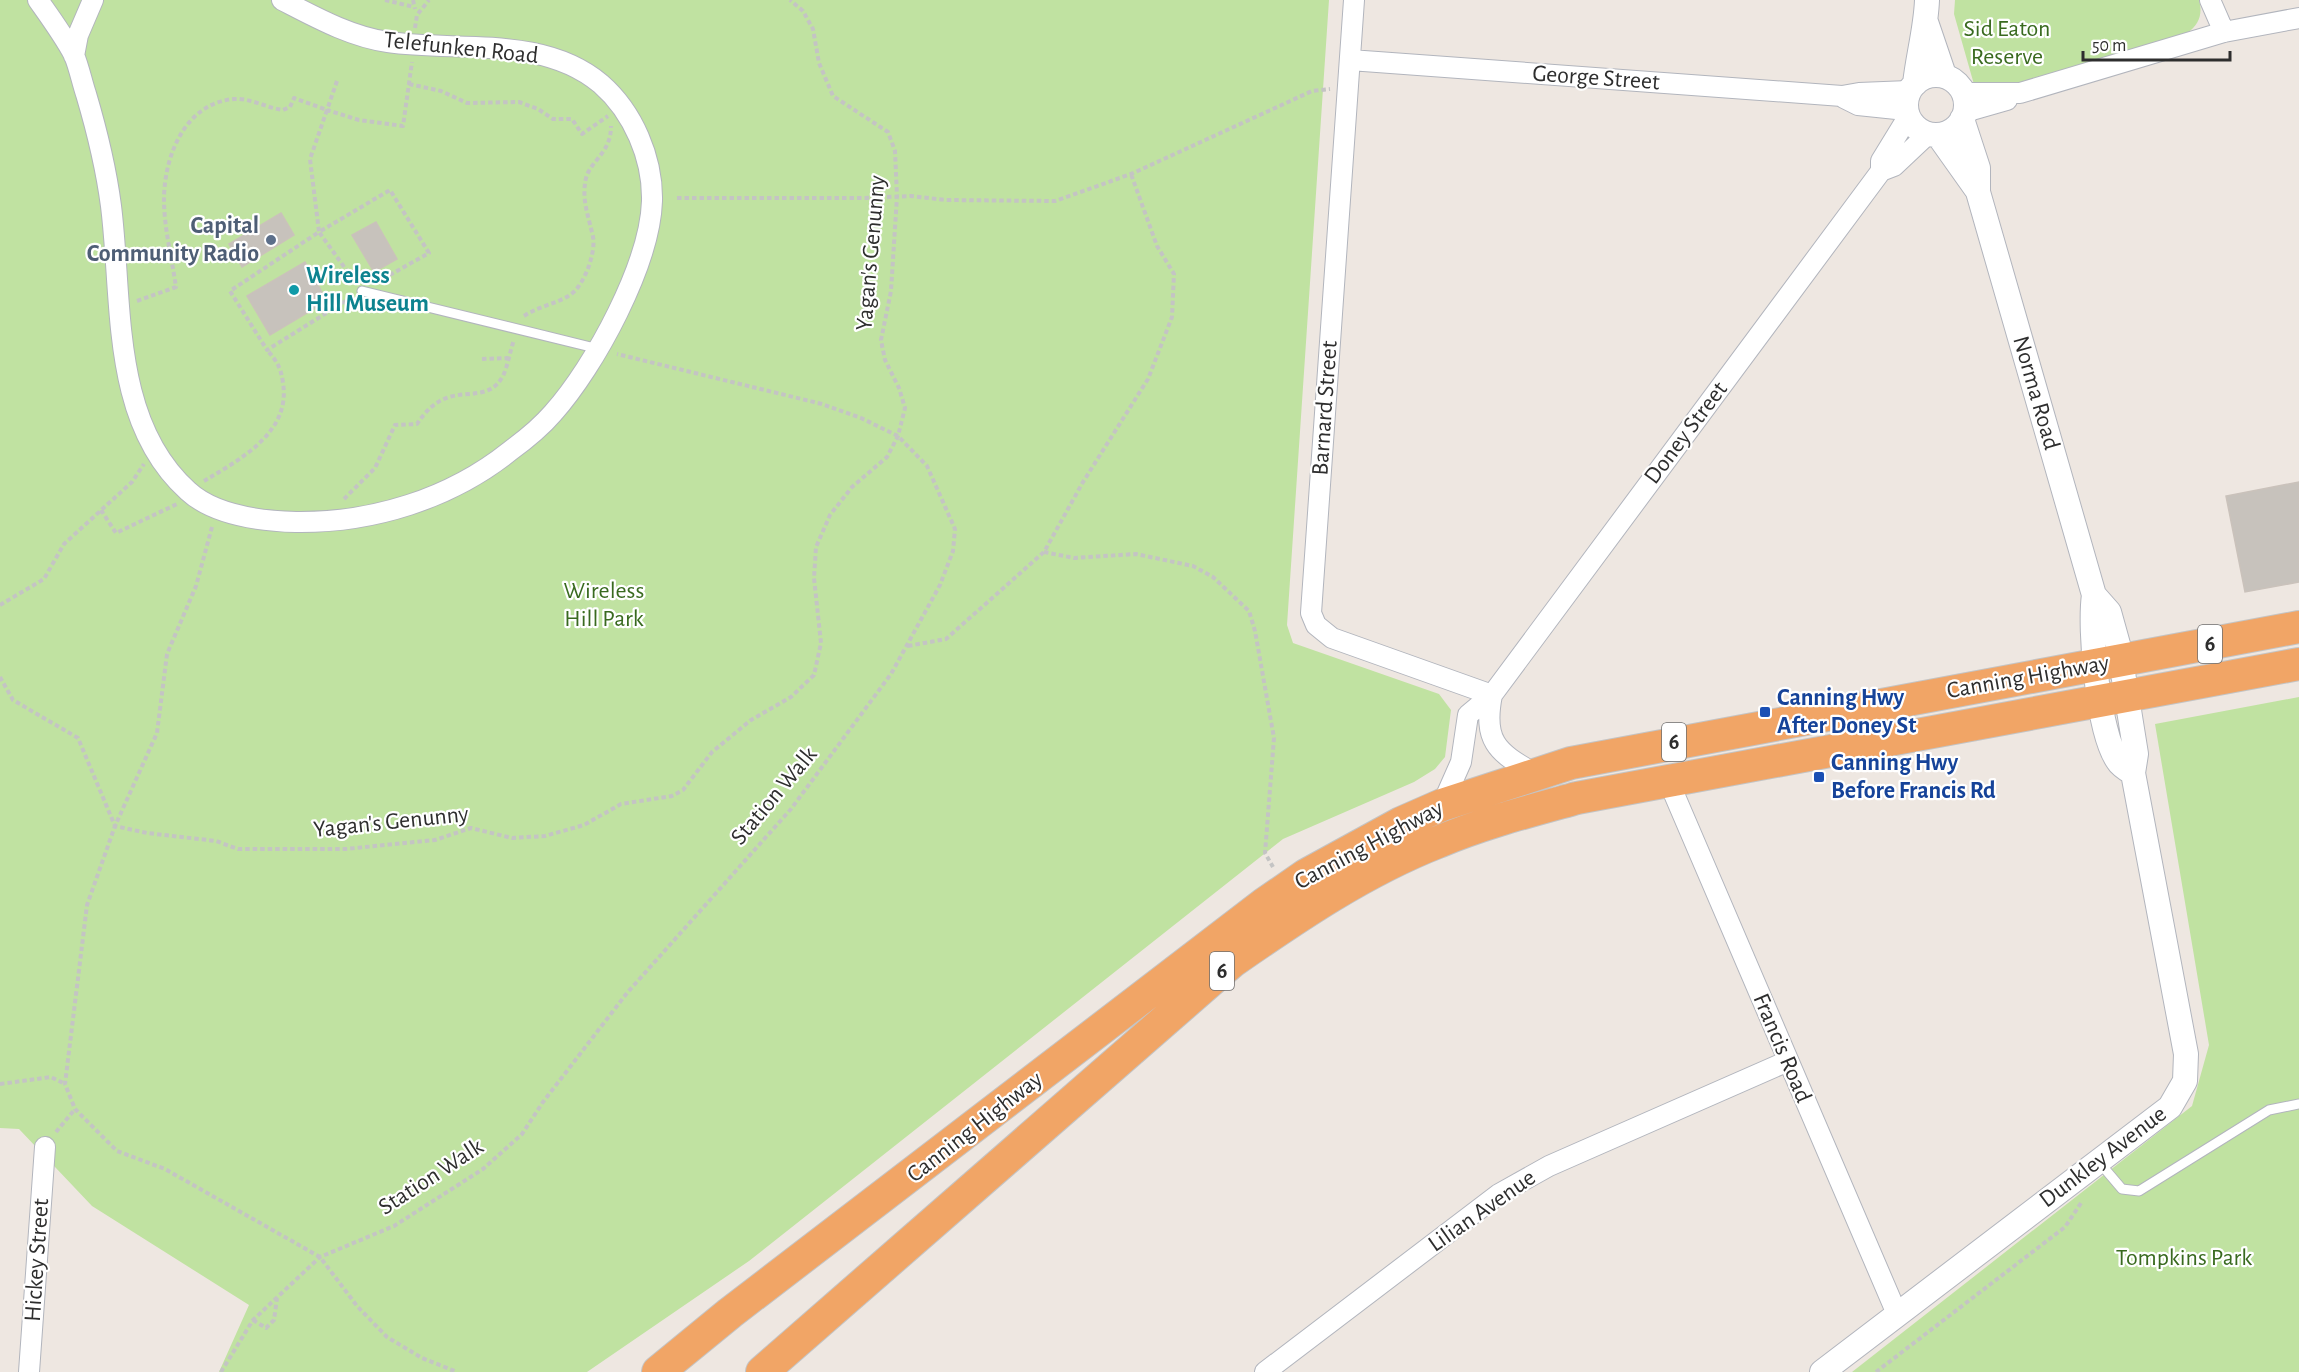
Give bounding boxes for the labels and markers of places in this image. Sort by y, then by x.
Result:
place label: Capital Community Radio [87,214,259,266]
marker: Capital Community Radio [264,233,278,247]
place label: Wireless Hill Museum [306,264,429,316]
marker: Wireless Hill Museum [287,283,301,297]
place label: Canning Hwy After Doney St [1777,686,1916,738]
marker: Canning Hwy After Doney St [1758,705,1772,719]
place label: Canning Hwy Before Francis Rd [1831,751,1996,803]
marker: Canning Hwy Before Francis Rd [1812,770,1826,784]

